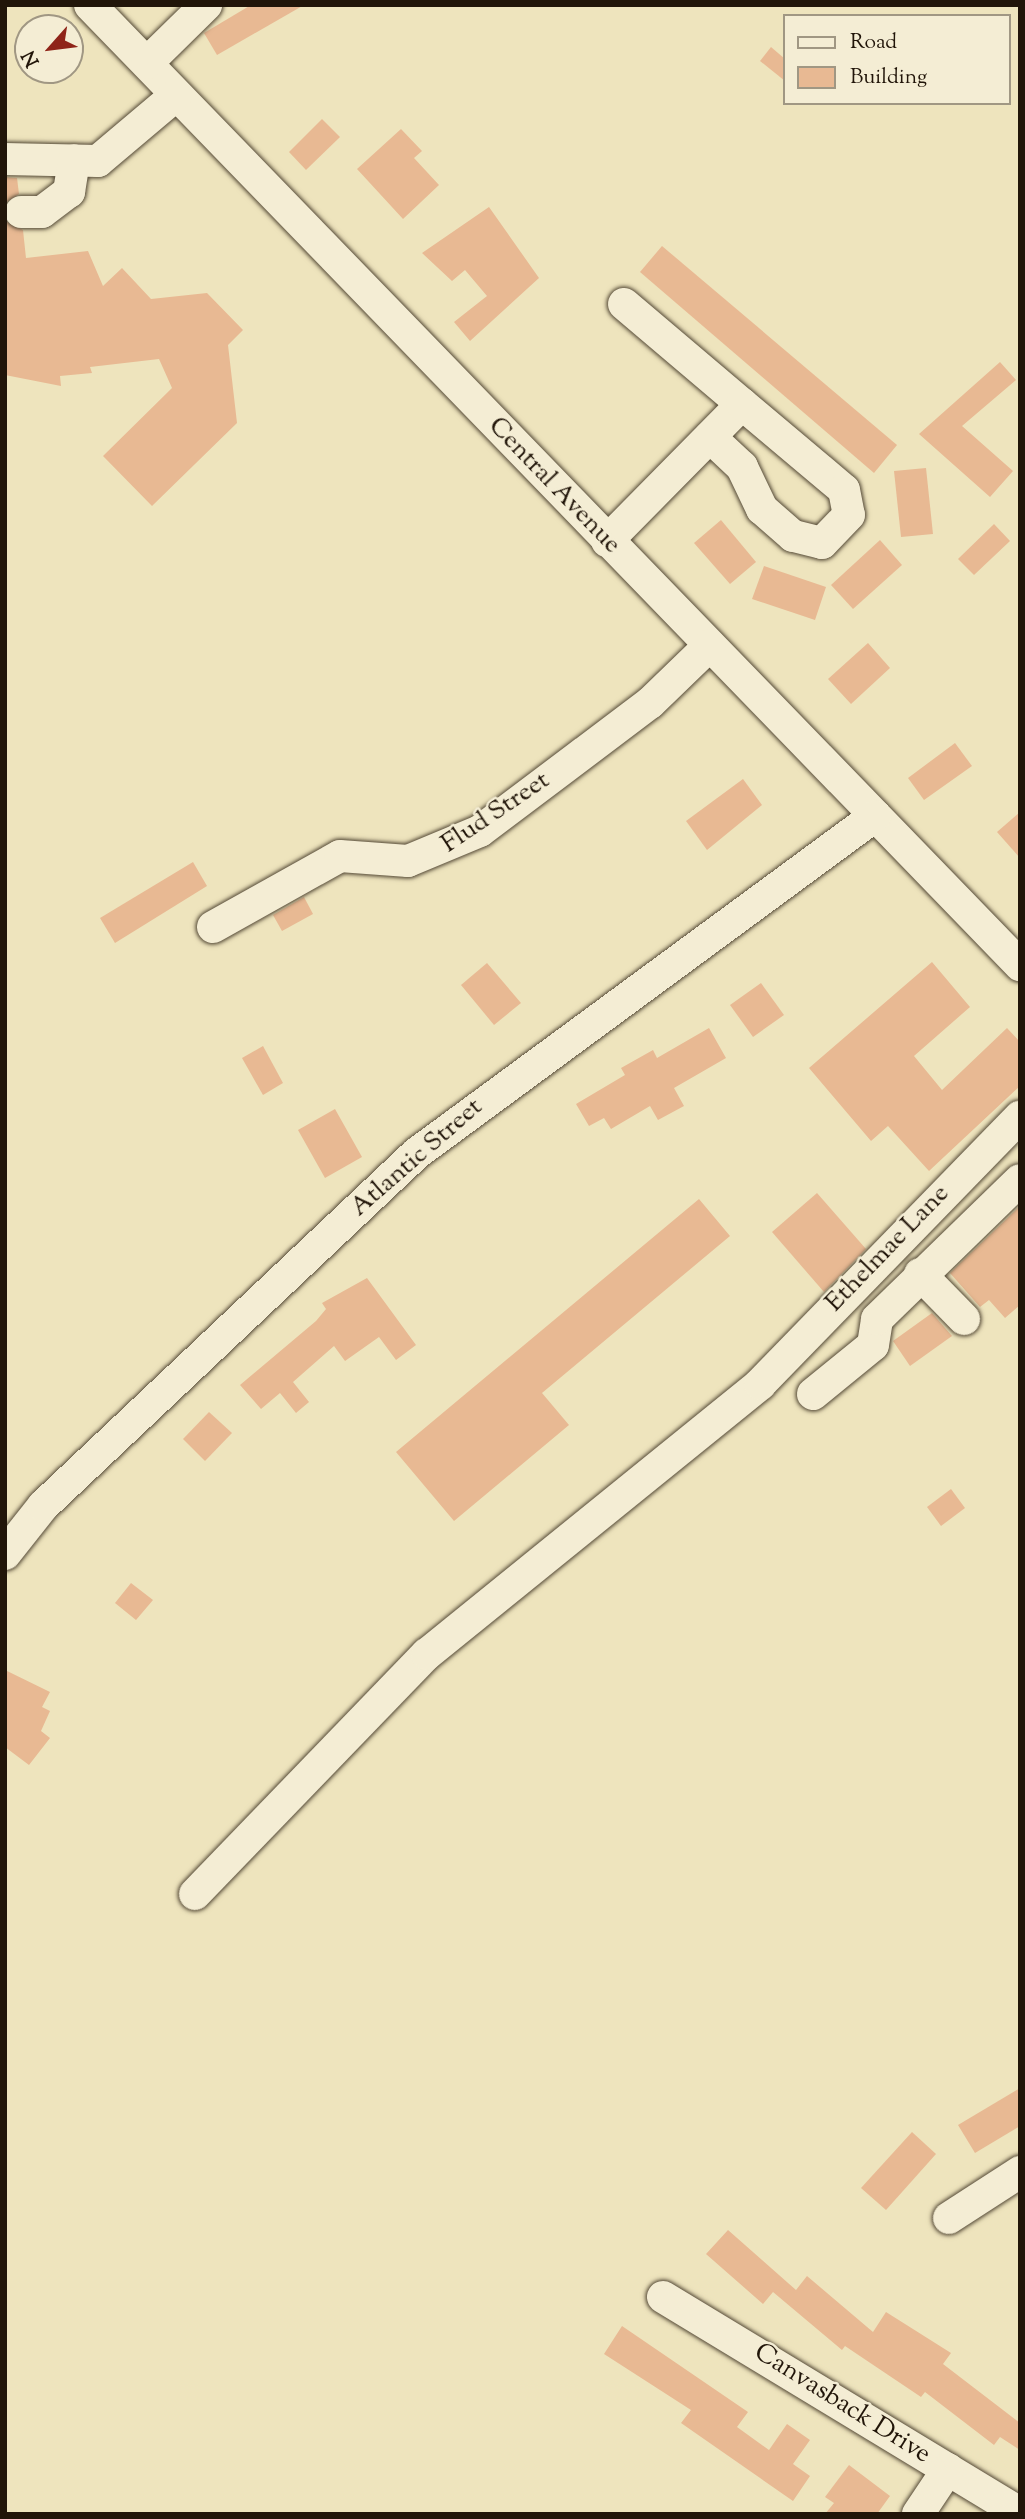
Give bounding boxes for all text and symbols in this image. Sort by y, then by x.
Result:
north arrow [14,14,84,84]
legend [783,14,1011,105]
text: Road [850,28,897,58]
text: N [16,45,47,71]
text: Building [850,63,927,93]
street label: Central Avenue [481,411,627,561]
street label: Flud Street [436,765,556,861]
street label: Atlantic Street [345,1092,489,1224]
street label: Ethelmae Lane [820,1179,956,1319]
street label: Canvasback Drive [748,2337,936,2471]

